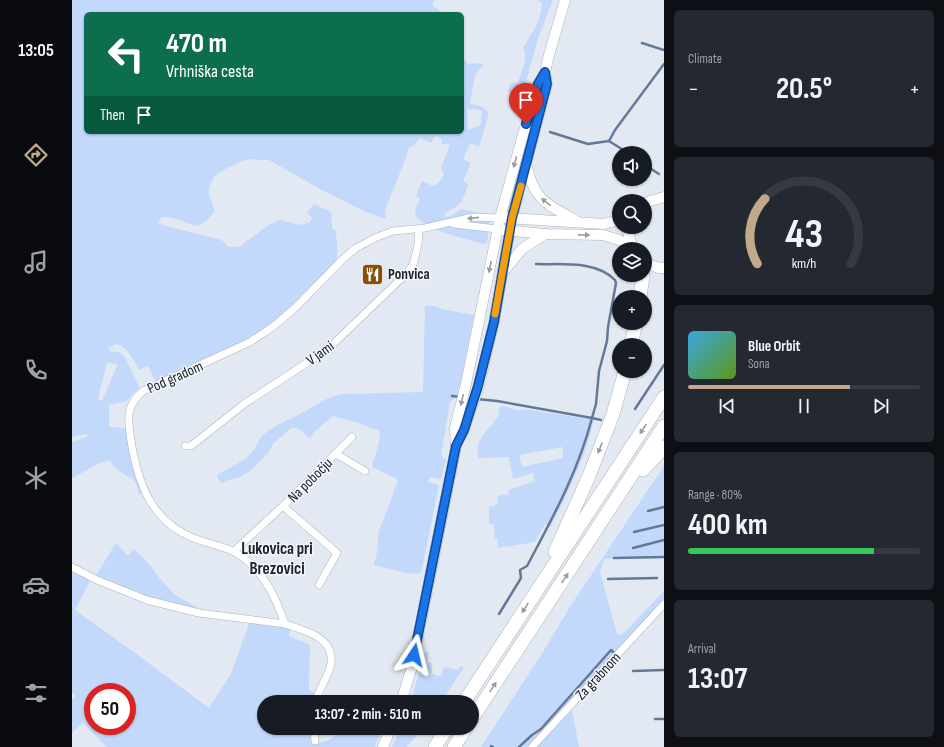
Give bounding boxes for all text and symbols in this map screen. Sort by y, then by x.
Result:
text: 470 m [166,27,227,60]
icon: left [100,28,152,80]
text: 13:05 [18,40,54,61]
text: Climate [688,51,722,67]
text: Vrhniška cesta [166,61,254,82]
text: 20.5° [776,71,832,107]
text: − [688,76,699,103]
text: + [909,76,920,103]
pin [509,83,543,124]
icon: arrive [515,89,537,111]
icon: arrive [133,104,155,126]
text: Then [100,106,125,125]
icon: directions [22,141,50,169]
map controls [612,146,652,378]
button: sound [612,146,652,186]
one-way arrow [512,156,518,168]
button: search [612,194,652,234]
one-way arrow [540,198,551,207]
text: 43 [785,210,823,259]
one-way arrow [467,215,480,221]
one-way arrow [578,232,591,238]
button: layers [612,242,652,282]
icon: music [22,248,50,276]
text: km/h [792,255,816,272]
restaurant icon: Ponvica [359,261,385,287]
one-way arrow [486,261,492,274]
place label: Ponvica [388,265,430,284]
button: + [612,290,652,330]
street label: V jami [303,337,338,370]
text: Blue Orbit [748,337,800,356]
button: − [612,338,652,378]
icon: phone [22,356,50,384]
text: Sona [748,356,770,372]
street label: Pod gradom [144,357,206,398]
one-way arrow [459,394,465,406]
icon: previous [716,395,738,417]
icon: pause [793,395,815,417]
icon: next [870,395,892,417]
one-way arrow [639,424,646,435]
one-way arrow [596,442,602,454]
street label: Na pobočju [284,454,337,507]
icon: climate [22,464,50,492]
text: Range · 80% [688,487,742,503]
text: 400 km [688,507,768,543]
district label: Lukovica pri Brezovici [241,539,313,579]
icon: car [22,571,50,599]
one-way arrow [561,572,568,584]
one-way arrow [522,603,529,614]
position arrow [393,634,435,676]
text: Arrival [688,641,716,657]
street label: Za grabnom [571,648,625,704]
text: 13:07 [688,661,747,697]
icon: filters [22,679,50,707]
one-way arrow [490,681,497,692]
speed limit sign: 50 [84,683,136,735]
text: 13:07 · 2 min · 510 m [315,705,421,724]

